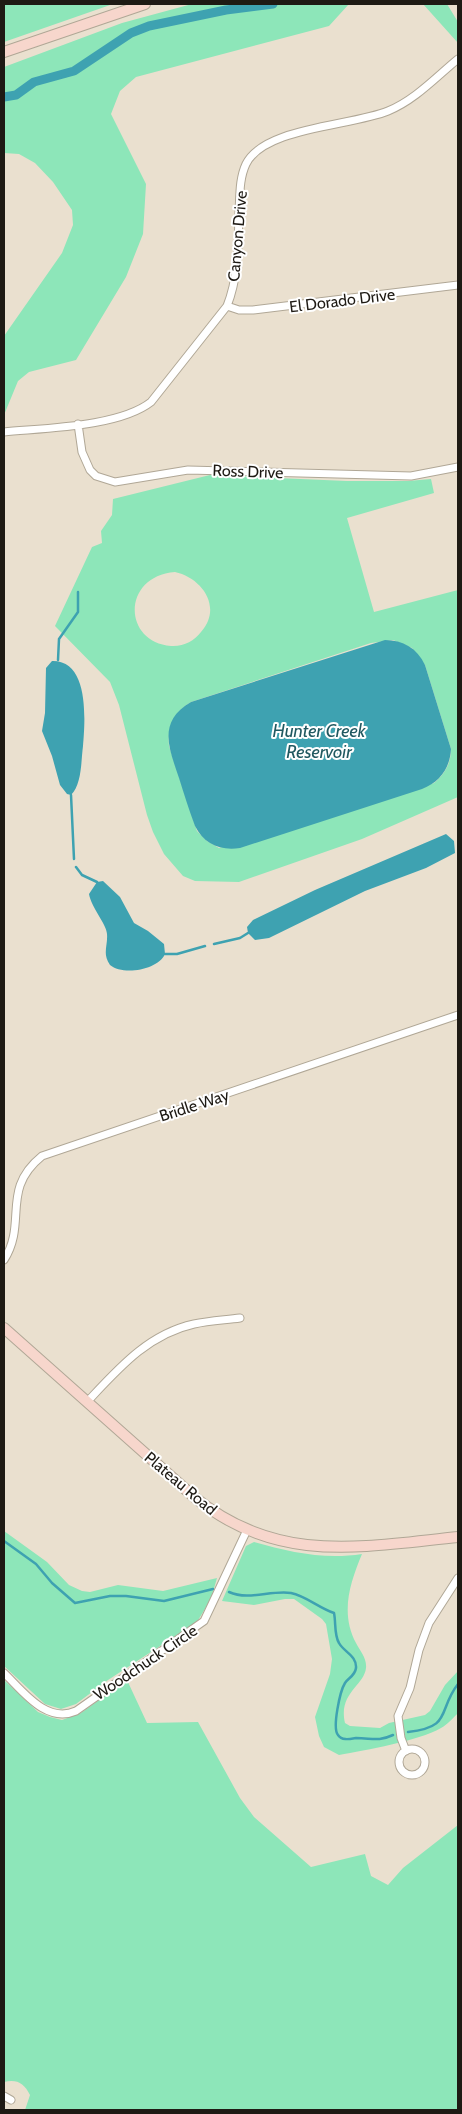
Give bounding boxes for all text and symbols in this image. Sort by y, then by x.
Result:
street label: Canyon Drive [224,190,251,282]
street label: El Dorado Drive [288,285,396,316]
street label: Ross Drive [212,461,284,482]
water label: Hunter Creek Reservoir [273,720,367,763]
street label: Bridle Way [157,1085,231,1126]
street label: Plateau Road [141,1448,221,1519]
street label: Woodchuck Circle [90,1621,201,1704]

